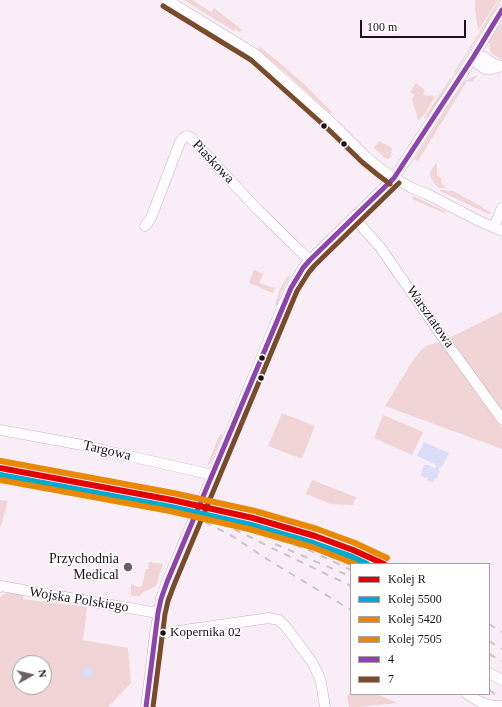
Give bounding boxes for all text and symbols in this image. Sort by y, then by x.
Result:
scale bar [362,12,468,38]
text: 100 m [367,20,397,34]
unlabelled marker [319,121,329,131]
street label: Piaskowa [189,137,237,187]
unlabelled marker [339,139,349,149]
street label: Warsztatowa [402,283,458,351]
unlabelled marker [257,353,267,363]
unlabelled marker [256,373,266,383]
street label: Targowa [81,437,133,465]
place label: Przychodnia Medical [49,551,119,584]
marker: Przychodnia Medical [122,561,134,573]
legend [350,563,490,695]
text: Kolej R [388,572,426,586]
street label: Wojska Polskiego [28,584,130,616]
text: Kolej 5500 [388,592,442,606]
text: Kolej 5420 [388,612,442,626]
place label: Kopernika 02 [170,625,241,641]
marker: Kopernika 02 [158,628,168,638]
text: Kolej 7505 [388,632,442,646]
text: 4 [388,652,394,666]
north arrow [12,655,52,695]
text: N [36,669,49,678]
text: 7 [388,672,394,686]

